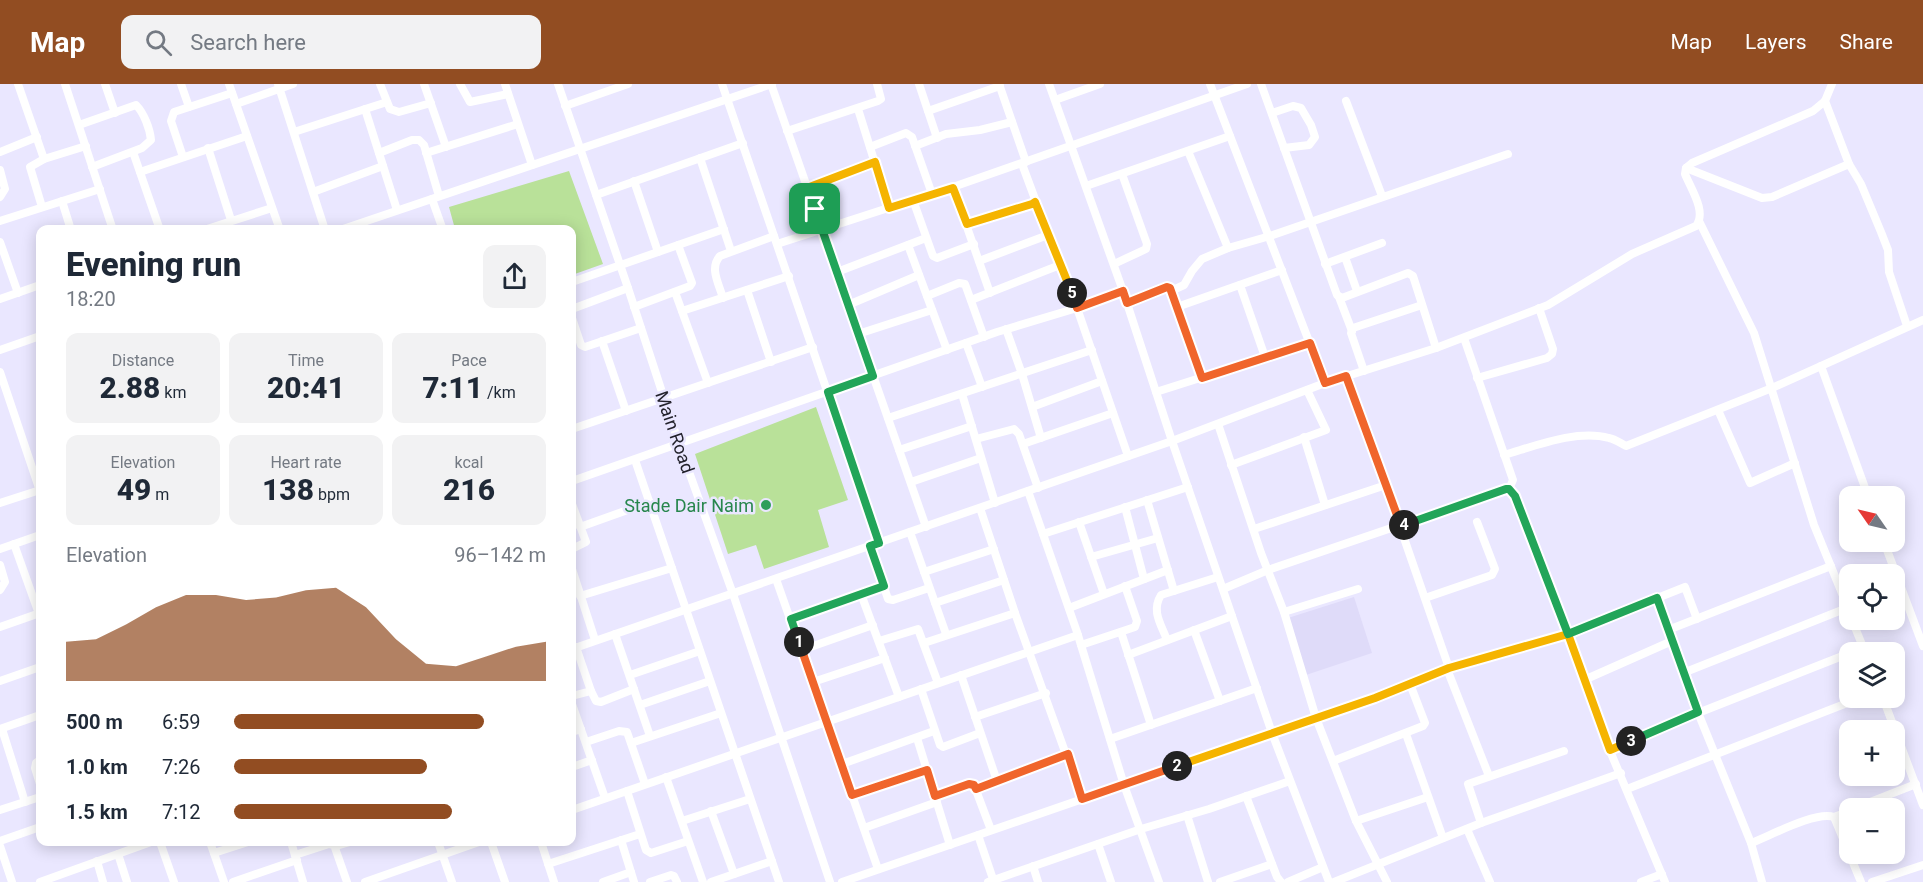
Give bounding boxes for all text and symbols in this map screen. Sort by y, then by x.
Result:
search box [121,15,541,69]
text: Map [30,26,85,59]
icon: search [142,26,175,59]
text: Search here [190,30,306,55]
text: Map [1670,30,1712,54]
text: Layers [1745,30,1806,54]
text: Share [1839,30,1893,54]
pin [789,183,840,234]
icon: arrive [798,192,831,225]
text: Evening run [66,245,241,284]
button: share [483,245,546,308]
pin: 5 [1057,278,1087,308]
text: 5 [1067,283,1077,302]
text: 18:20 [66,287,116,311]
text: Distance [112,351,174,370]
text: Time [288,351,324,370]
text: Pace [451,351,487,370]
text: 2.88 [100,370,160,405]
text: 20:41 [267,370,345,405]
text: 7:11 [422,370,483,405]
text: km [160,383,186,402]
text: /km [483,383,516,402]
street label: Main Road [651,388,699,476]
text: Elevation [111,453,175,472]
text: Heart rate [270,453,342,472]
text: kcal [455,453,483,472]
text: 49 [117,472,151,507]
text: 138 [262,472,314,507]
text: 216 [443,472,495,507]
text: m [151,485,169,504]
text: bpm [314,485,350,504]
north arrow [1839,486,1905,552]
map controls [1839,486,1905,864]
place label: Stade Dair Naim [624,495,754,516]
marker: Stade Dair Naim [759,498,773,512]
pin: 4 [1389,510,1419,540]
text: 4 [1399,515,1409,534]
text: Elevation [66,543,147,567]
text: 96–142 m [454,543,546,567]
button: locate [1839,564,1905,630]
pin: 1 [784,627,814,657]
text: 1 [794,632,804,651]
button: layers [1839,642,1905,708]
text: 500 m [66,710,123,734]
text: 6:59 [162,710,201,734]
button: + [1839,720,1905,786]
pin: 3 [1616,726,1646,756]
text: 3 [1626,731,1636,750]
pin: 2 [1162,751,1192,781]
text: 1.0 km [66,755,128,779]
text: 7:26 [162,755,201,779]
text: 2 [1172,756,1182,775]
button: − [1839,798,1905,864]
text: 1.5 km [66,800,128,824]
text: 7:12 [162,800,201,824]

